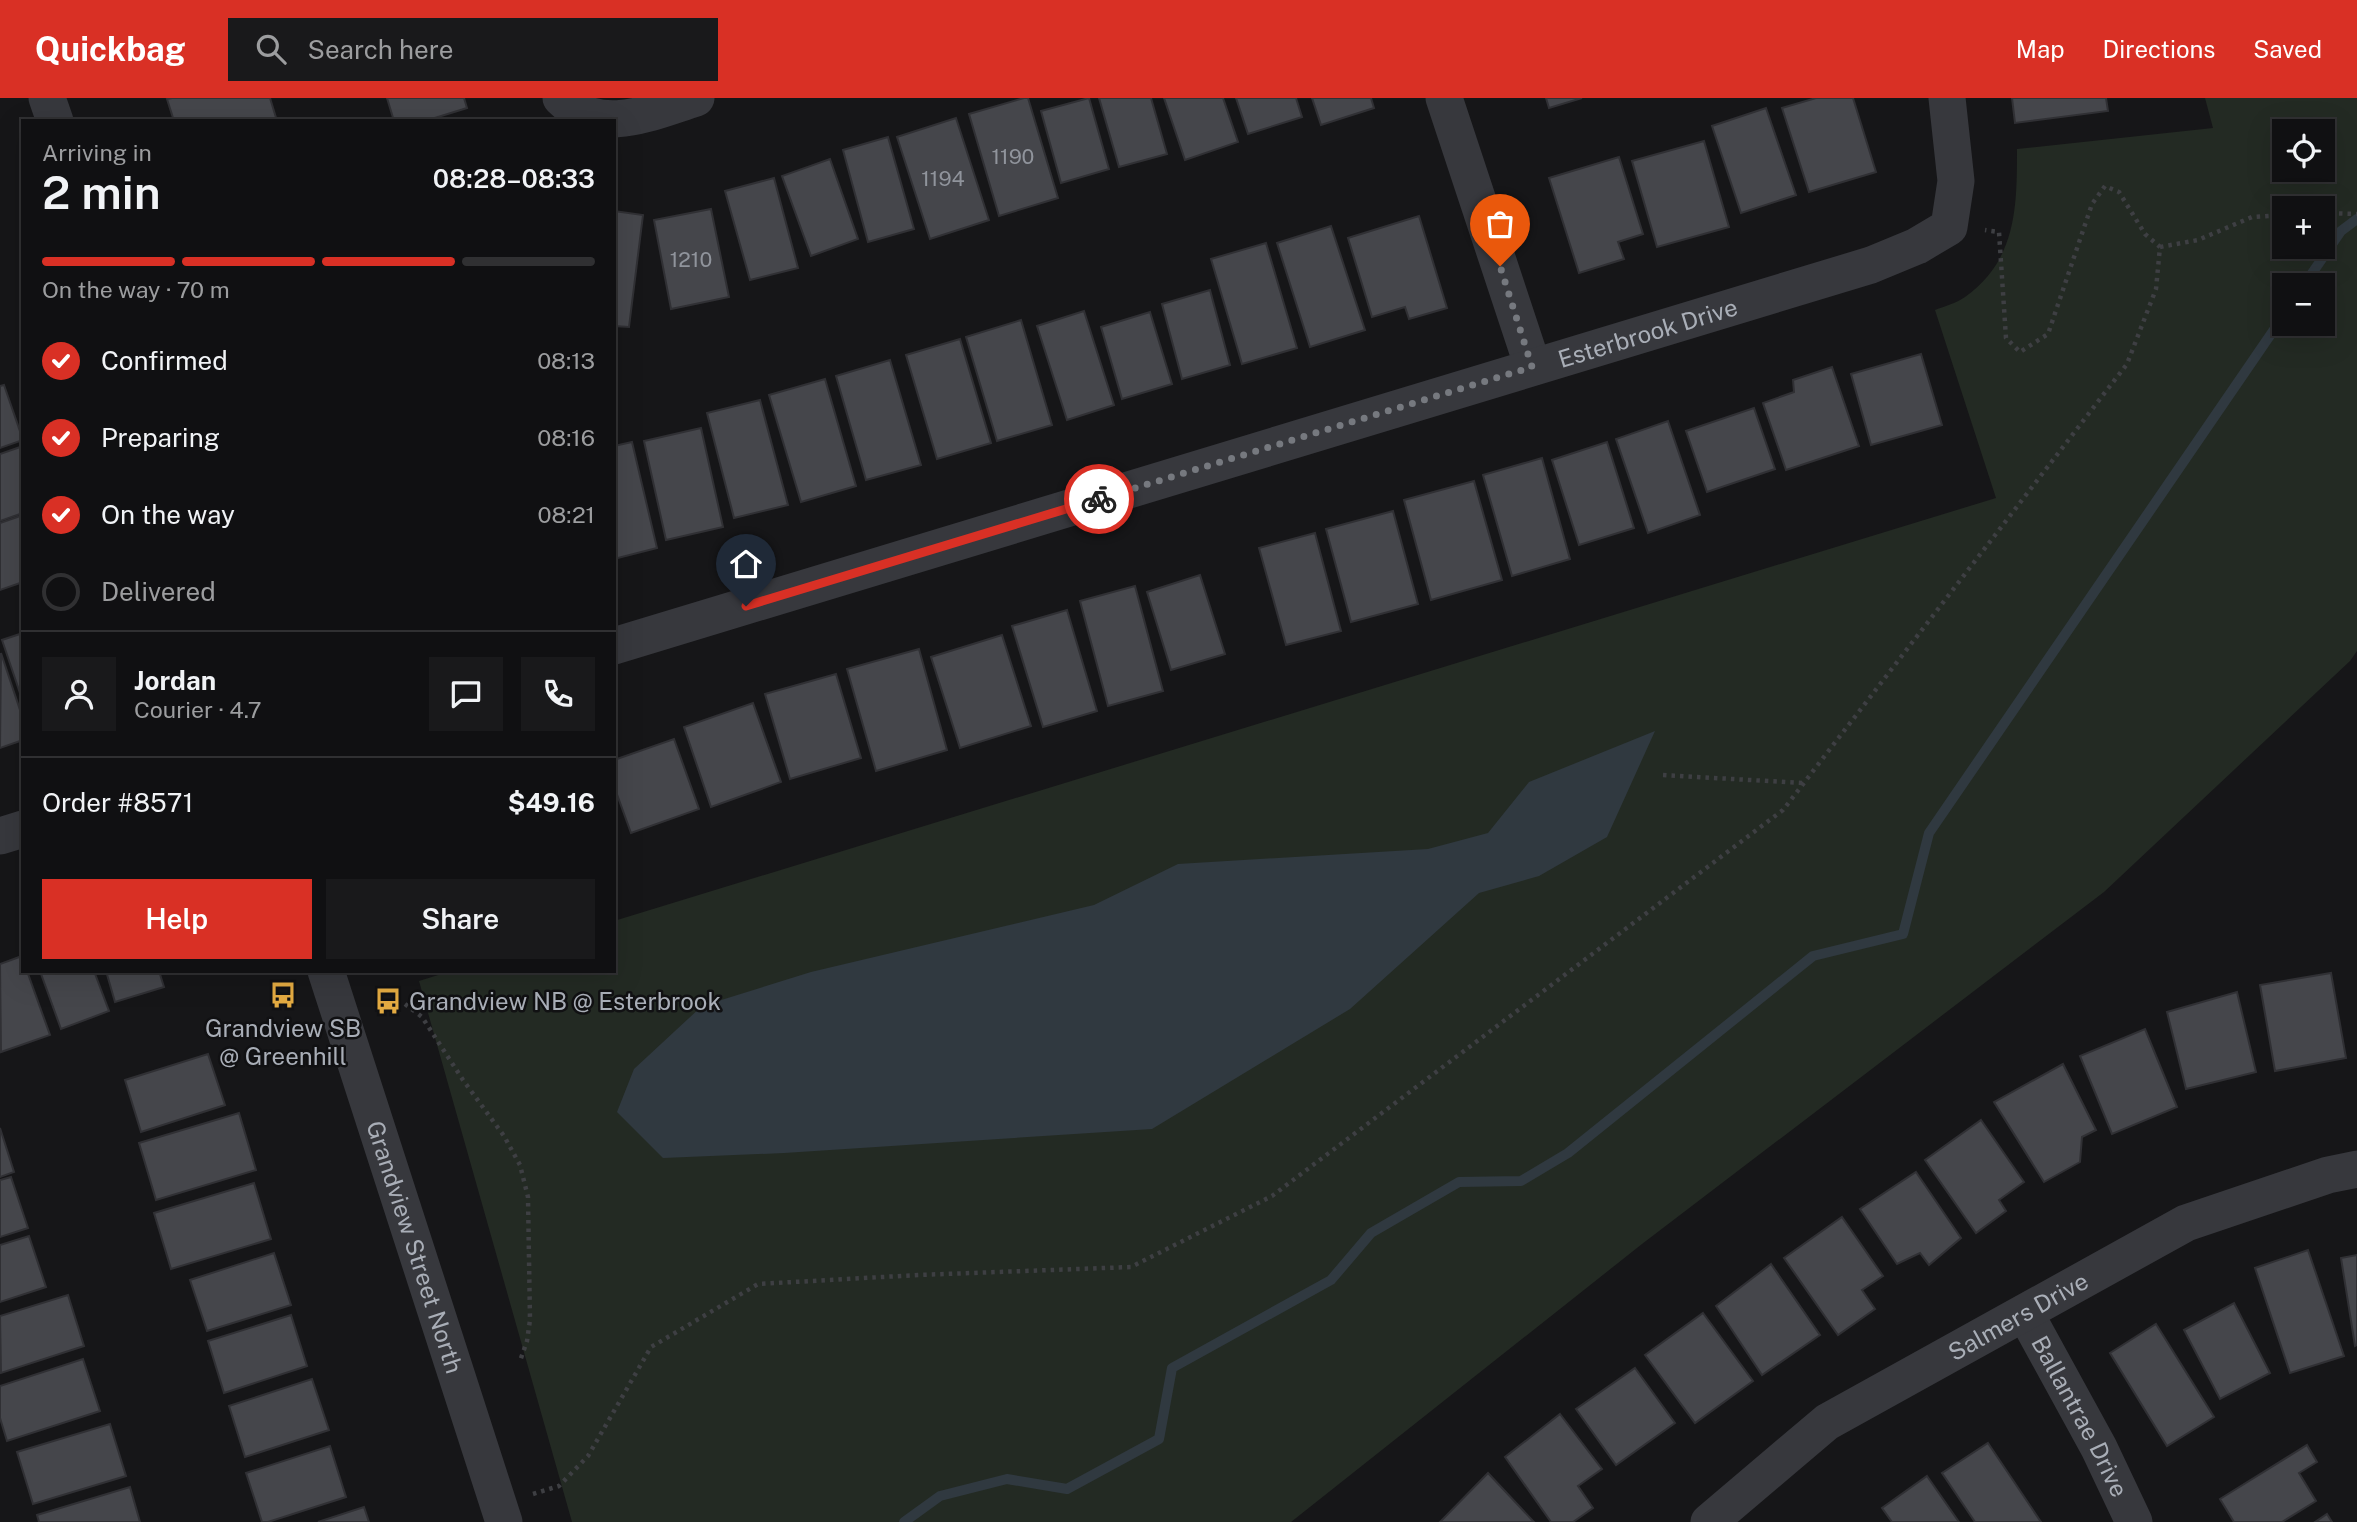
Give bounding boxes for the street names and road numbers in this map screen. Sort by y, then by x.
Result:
street label: Esterbrook Drive [1554,292,1741,373]
street label: Grandview Street North [361,1117,469,1377]
street label: Salmers Drive [1943,1266,2093,1366]
street label: Ballantrae Drive [2026,1331,2134,1501]

